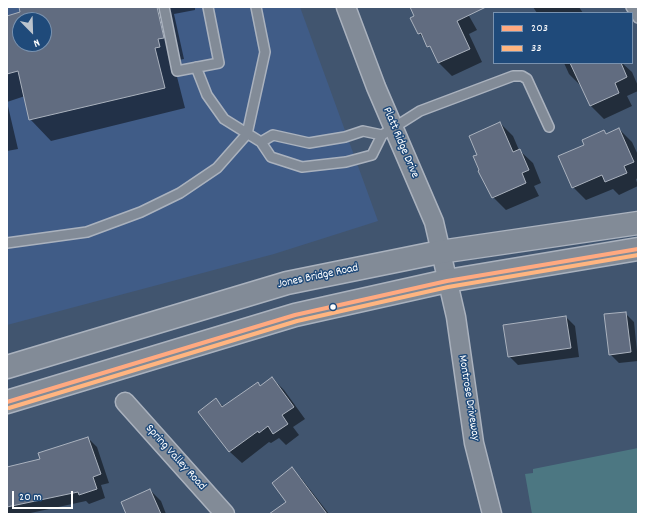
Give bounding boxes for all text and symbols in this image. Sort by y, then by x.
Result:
north arrow [12,12,52,52]
legend [493,12,633,64]
text: 203 [531,20,548,37]
text: N [31,34,42,51]
text: 33 [531,40,542,57]
street label: Platt Ridge Drive [379,105,421,181]
street label: Jones Bridge Road [276,261,360,293]
unlabelled marker [328,302,338,312]
street label: Montrose Driveway [454,354,482,442]
street label: Spring Valley Road [142,422,208,494]
scale bar [14,483,75,509]
text: 20 m [19,489,42,506]

